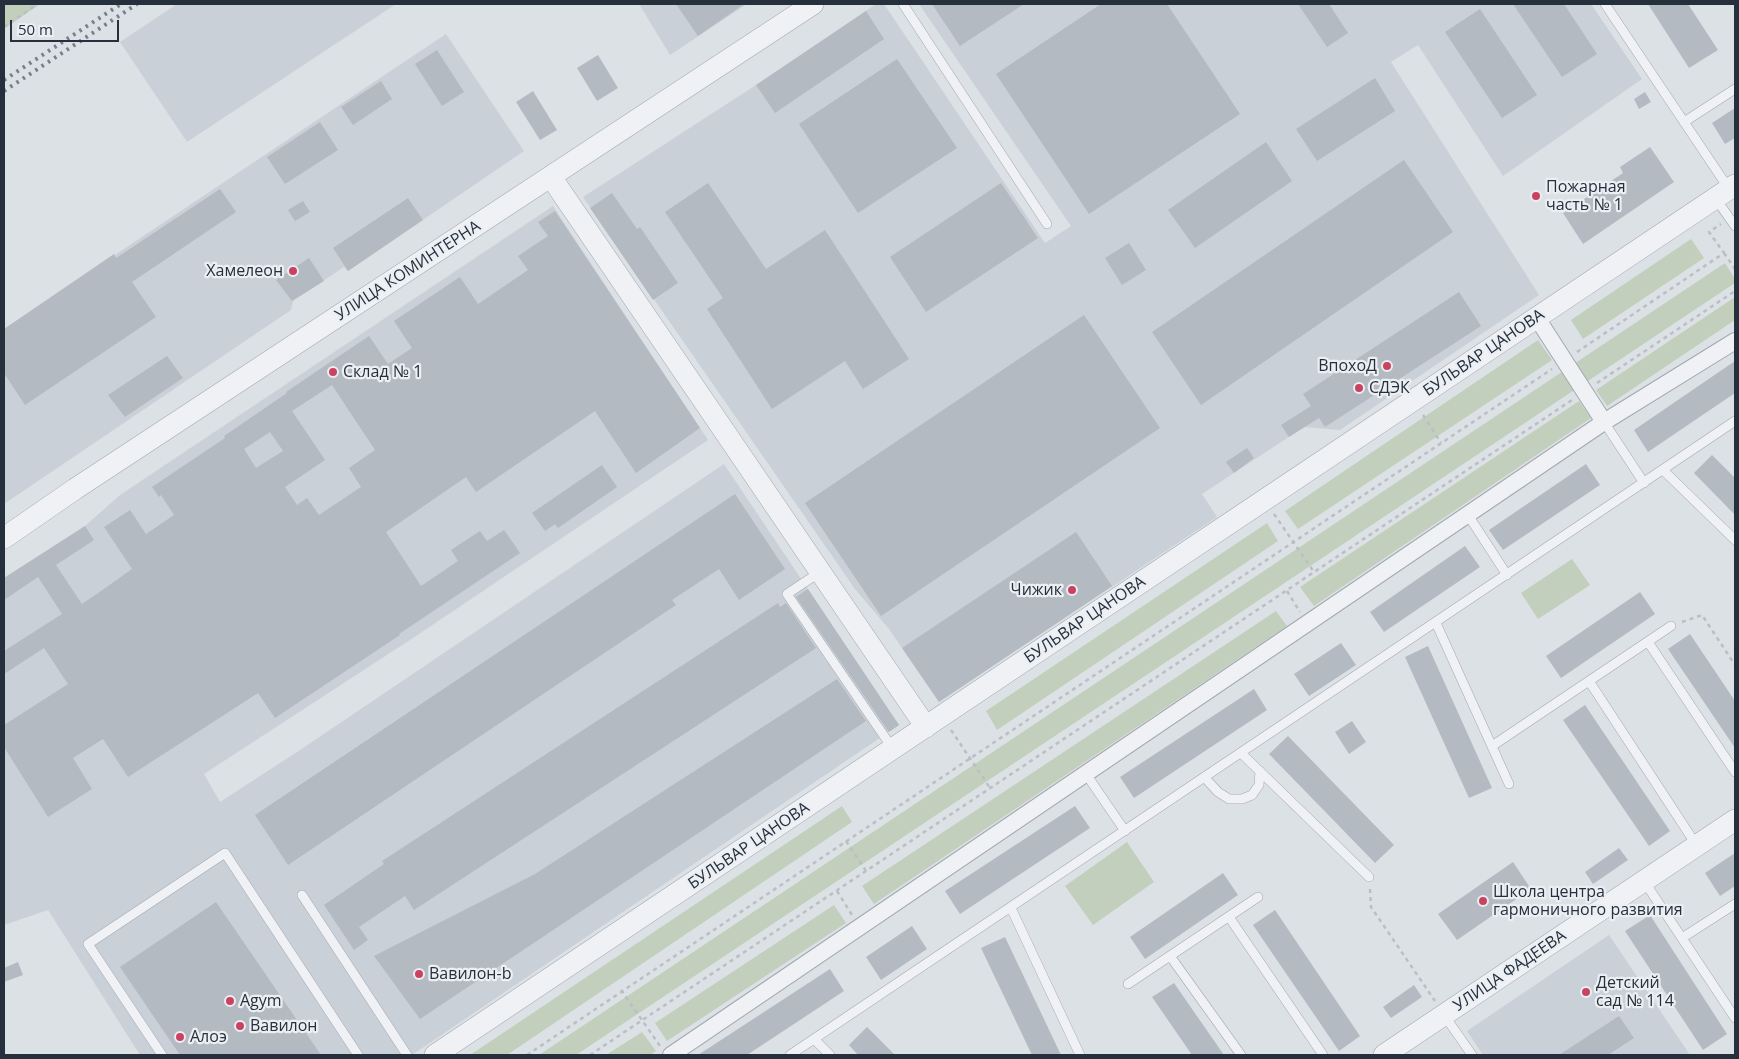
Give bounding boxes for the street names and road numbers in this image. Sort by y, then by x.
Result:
street label: УЛИЦА КОМИНТЕРНА [332,217,484,325]
street label: БУЛЬВАР ЦАНОВА [1420,305,1548,401]
street label: БУЛЬВАР ЦАНОВА [1021,572,1149,668]
street label: БУЛЬВАР ЦАНОВА [685,798,813,894]
street label: УЛИЦА ФАДЕЕВА [1450,926,1570,1016]

